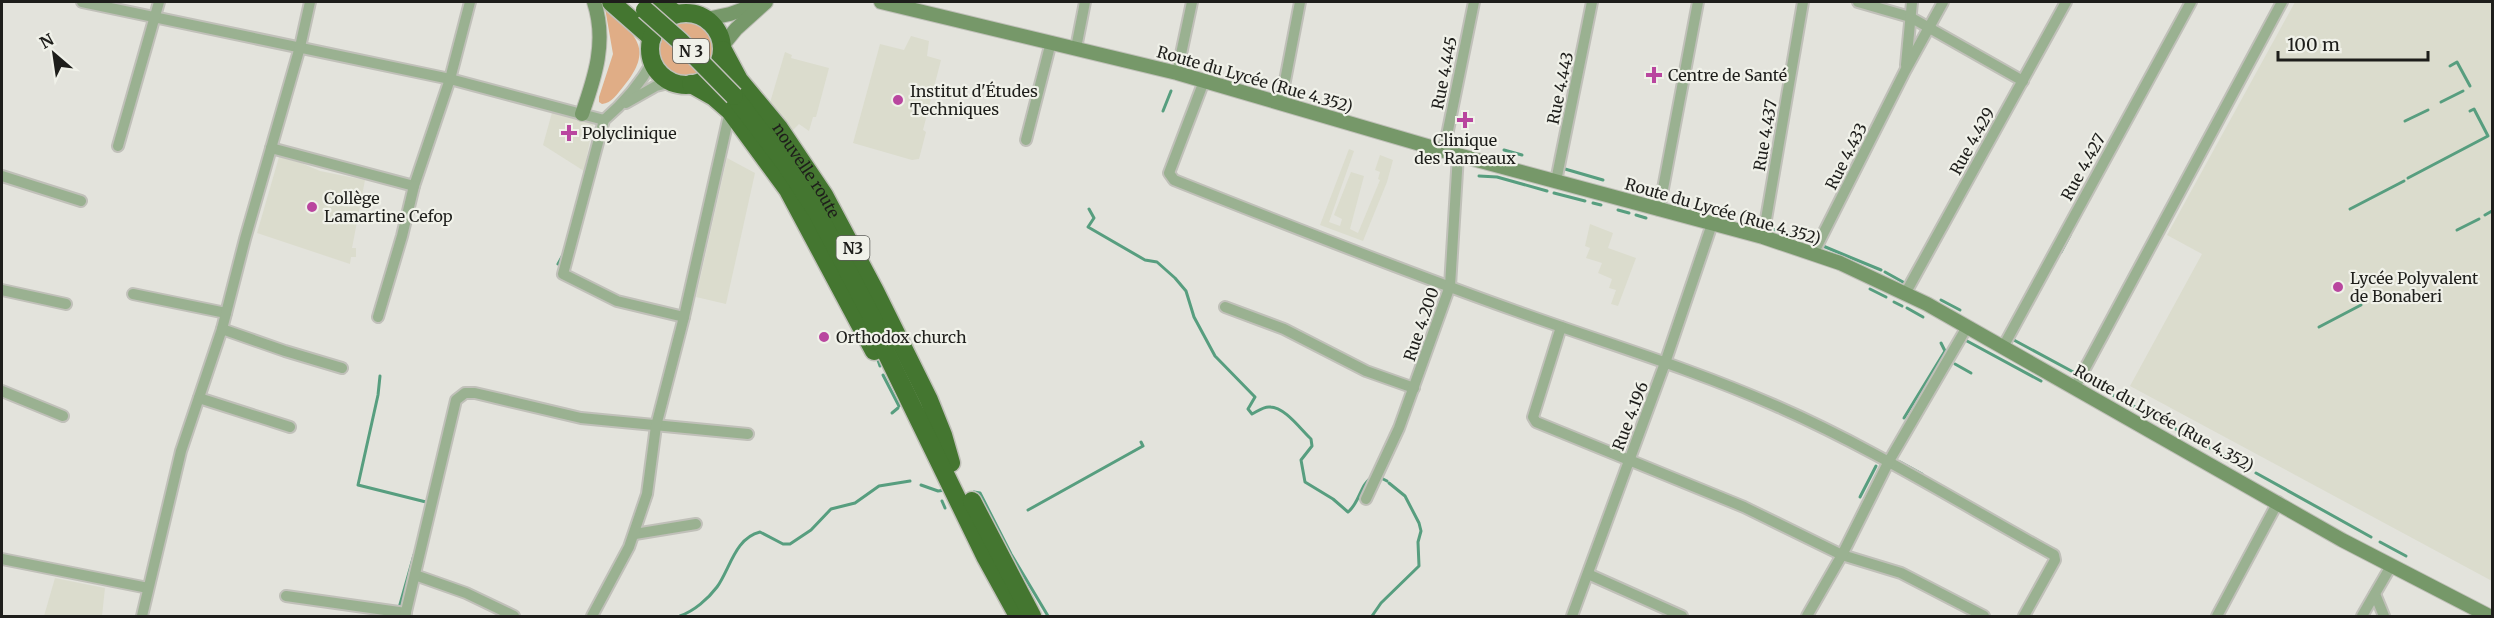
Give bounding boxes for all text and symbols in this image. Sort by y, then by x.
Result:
north arrow [24,24,84,84]
scale bar [2278,24,2428,62]
text: N [36,29,57,53]
text: 100 m [2287,33,2340,56]
street label: Rue 4.445 [1427,35,1461,111]
road number: N 3 [673,39,709,63]
street label: Route du Lycée (Rue 4.352) [1155,41,1355,117]
street label: Rue 4.443 [1543,50,1577,126]
place label: Centre de Santé [1668,65,1787,85]
marker: Centre de Santé [1645,66,1663,84]
place label: Institut d'Études Techniques [910,81,1038,119]
marker: Institut d'Études Techniques [891,93,905,107]
street label: Rue 4.437 [1749,98,1781,172]
street label: Rue 4.429 [1945,104,1999,178]
marker: Clinique des Rameaux [1456,111,1474,129]
street label: nouvelle route [768,119,844,221]
street label: Rue 4.433 [1821,119,1871,193]
place label: Polyclinique [582,123,677,143]
marker: Polyclinique [560,124,578,142]
place label: Clinique des Rameaux [1414,130,1516,168]
street label: Rue 4.427 [2056,130,2110,204]
street label: Route du Lycée (Rue 4.352) [1623,173,1823,249]
place label: Collège Lamartine Cefop [324,188,453,226]
marker: Collège Lamartine Cefop [305,200,319,214]
road number: N3 [836,236,870,260]
place label: Lycée Polyvalent de Bonaberi [2350,268,2479,306]
marker: Lycée Polyvalent de Bonaberi [2331,280,2345,294]
street label: Rue 4.200 [1399,285,1443,363]
place label: Orthodox church [836,327,967,347]
marker: Orthodox church [817,330,831,344]
street label: Route du Lycée (Rue 4.352) [2070,360,2258,476]
street label: Rue 4.196 [1608,379,1652,453]

